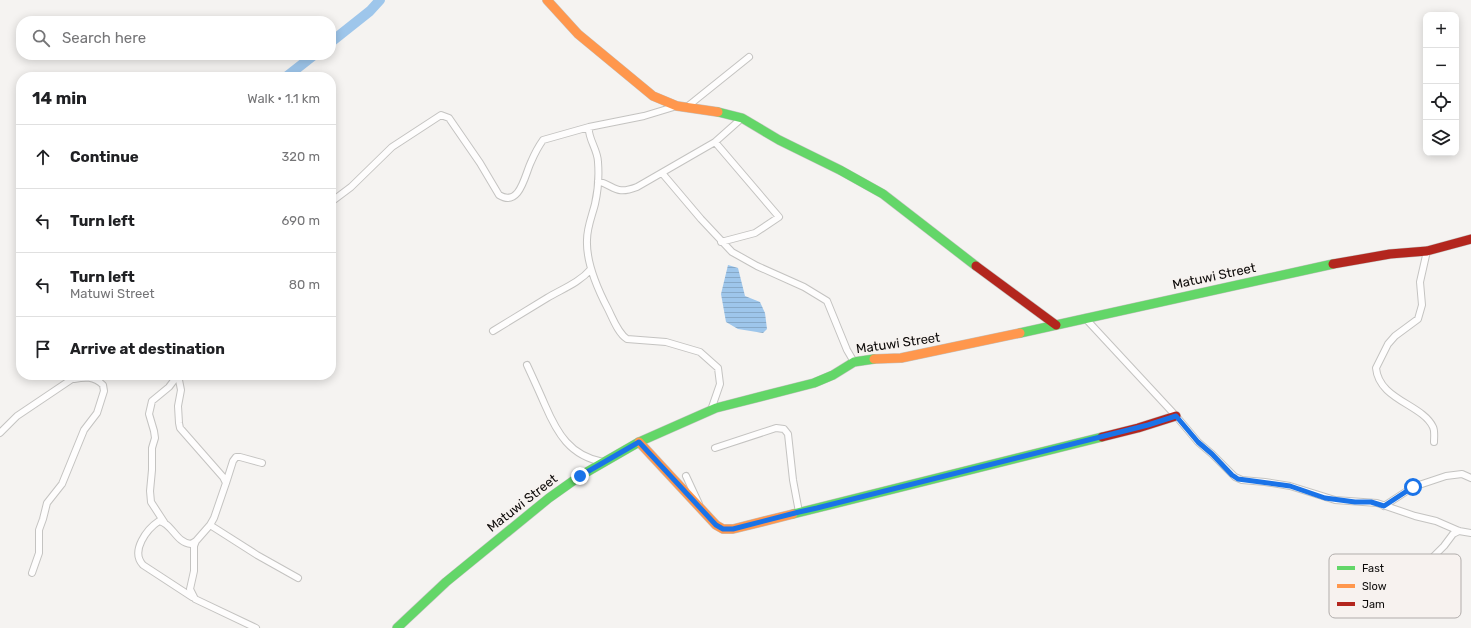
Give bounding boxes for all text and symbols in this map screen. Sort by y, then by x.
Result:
map controls [1423,12,1459,156]
button: + [1423,12,1459,48]
search box [16,16,336,60]
icon: search [30,27,52,49]
text: Search here [62,29,146,47]
button: − [1423,48,1459,84]
button: locate [1423,84,1459,120]
text: 14 min [32,88,87,108]
text: Walk · 1.1 km [247,91,320,106]
button: layers [1423,120,1459,156]
icon: ahead [32,146,54,168]
text: Continue [70,148,139,166]
text: 320 m [282,149,320,164]
icon: left [32,210,54,232]
text: Turn left [70,212,135,230]
text: 690 m [281,213,320,228]
street label: Matuwi Street [1171,260,1257,292]
text: Turn left [70,268,135,286]
icon: left [32,274,54,296]
text: 80 m [289,277,320,292]
text: Matuwi Street [70,286,155,301]
street label: Matuwi Street [855,330,941,356]
icon: arrive [32,338,54,360]
text: Arrive at destination [70,340,225,358]
route end [571,467,589,485]
street label: Matuwi Street [484,471,560,535]
route start [1404,478,1422,496]
legend [1329,554,1461,618]
text: Fast [1362,562,1385,575]
text: Slow [1362,580,1387,593]
text: Jam [1362,598,1385,611]

